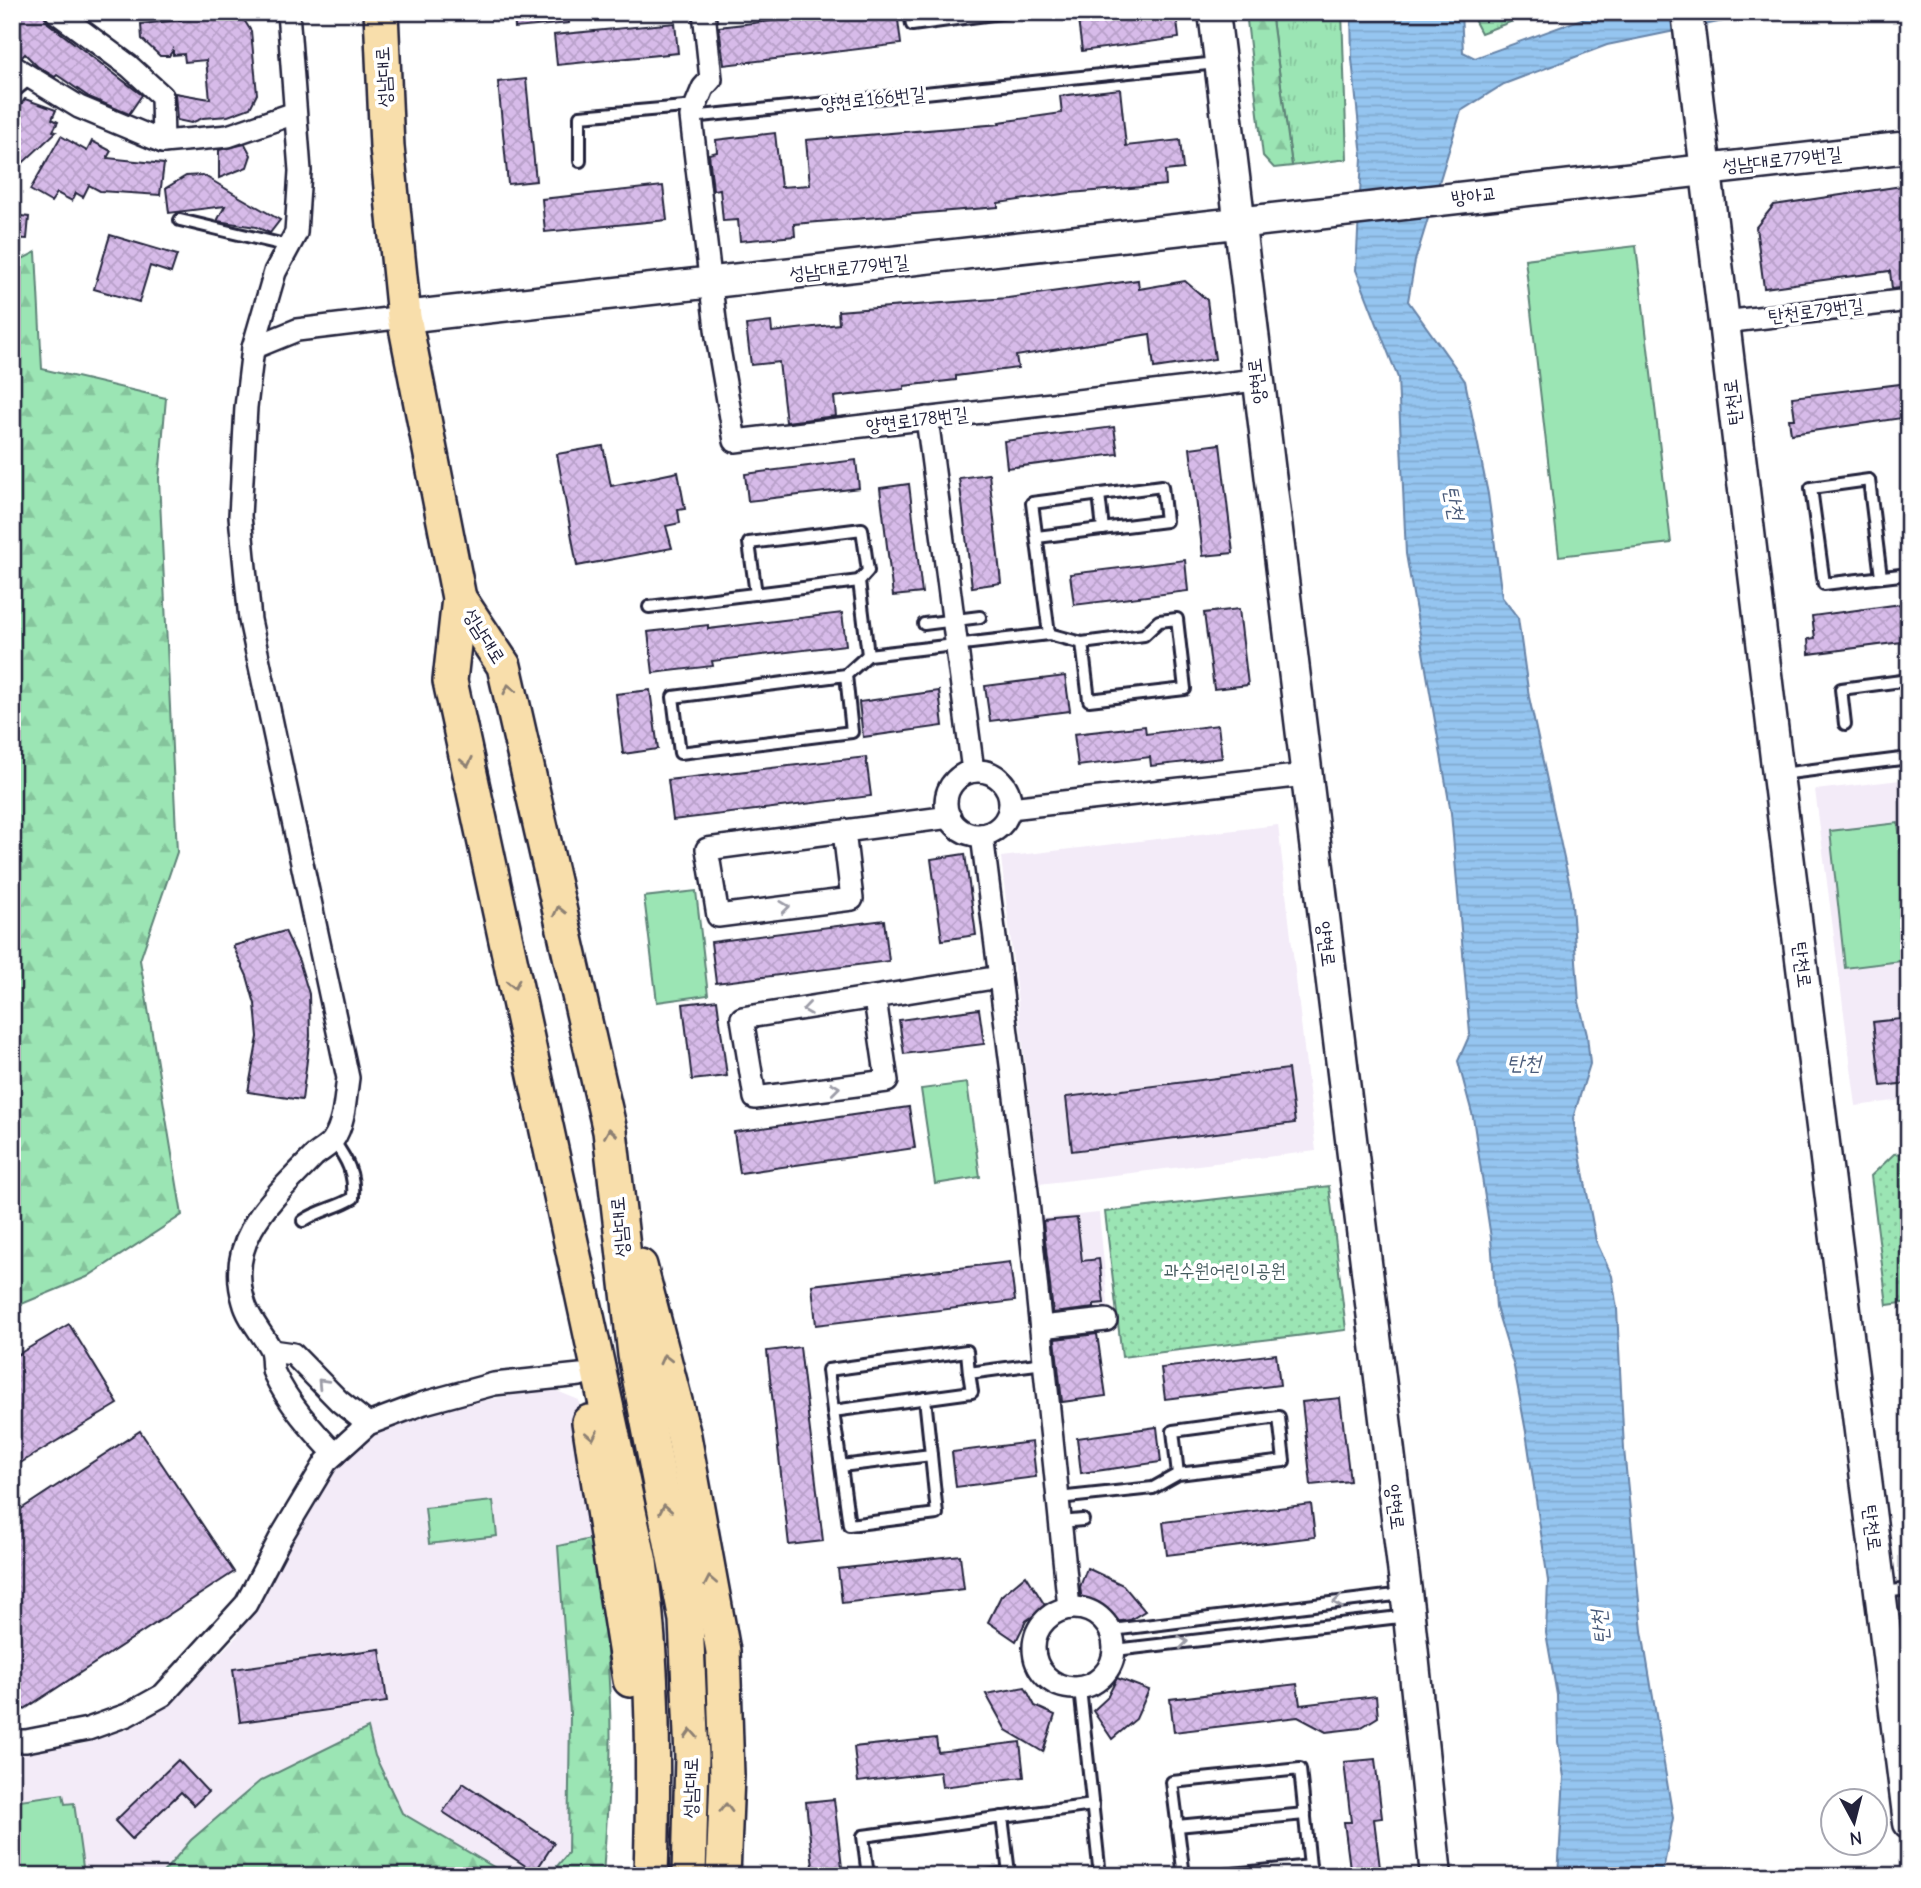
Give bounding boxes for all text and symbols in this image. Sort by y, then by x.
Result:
street label: 성남대로 [371,46,397,108]
street label: 양현로166번길 [820,83,926,115]
street label: 성남대로779번길 [1721,143,1843,177]
street label: 방아교 [1450,182,1498,210]
street label: 성남대로779번길 [788,251,910,285]
street label: 탄천로79번길 [1767,294,1865,328]
street label: 양현로 [1243,357,1271,405]
street label: 탄천로 [1719,378,1747,426]
street label: 양현로178번길 [865,403,969,437]
water label: 탄천 [1439,484,1469,524]
street label: 성남대로 [458,604,510,668]
one-way arrow [503,683,518,695]
one-way arrow [459,756,474,768]
one-way arrow [779,900,791,915]
one-way arrow [553,905,567,917]
street label: 양현로 [1312,920,1340,968]
street label: 탄천로 [1788,941,1816,989]
one-way arrow [506,978,521,990]
one-way arrow [802,1001,813,1016]
water label: 탄천 [1507,1051,1543,1075]
one-way arrow [829,1080,841,1095]
one-way arrow [603,1127,618,1139]
street label: 성남대로 [606,1196,634,1258]
park label: 과수원어린이공원 [1164,1260,1286,1282]
one-way arrow [659,1353,673,1365]
one-way arrow [318,1378,331,1391]
one-way arrow [583,1429,598,1441]
street label: 양현로 [1381,1483,1409,1531]
one-way arrow [658,1503,673,1515]
street label: 탄천로 [1858,1504,1886,1552]
one-way arrow [703,1575,718,1587]
one-way arrow [1332,1594,1344,1609]
water label: 탄천 [1586,1607,1614,1645]
one-way arrow [1177,1634,1189,1649]
one-way arrow [684,1728,699,1739]
street label: 성남대로 [679,1757,703,1819]
north arrow [1820,1786,1890,1856]
one-way arrow [718,1802,734,1812]
text: N [1848,1826,1863,1850]

